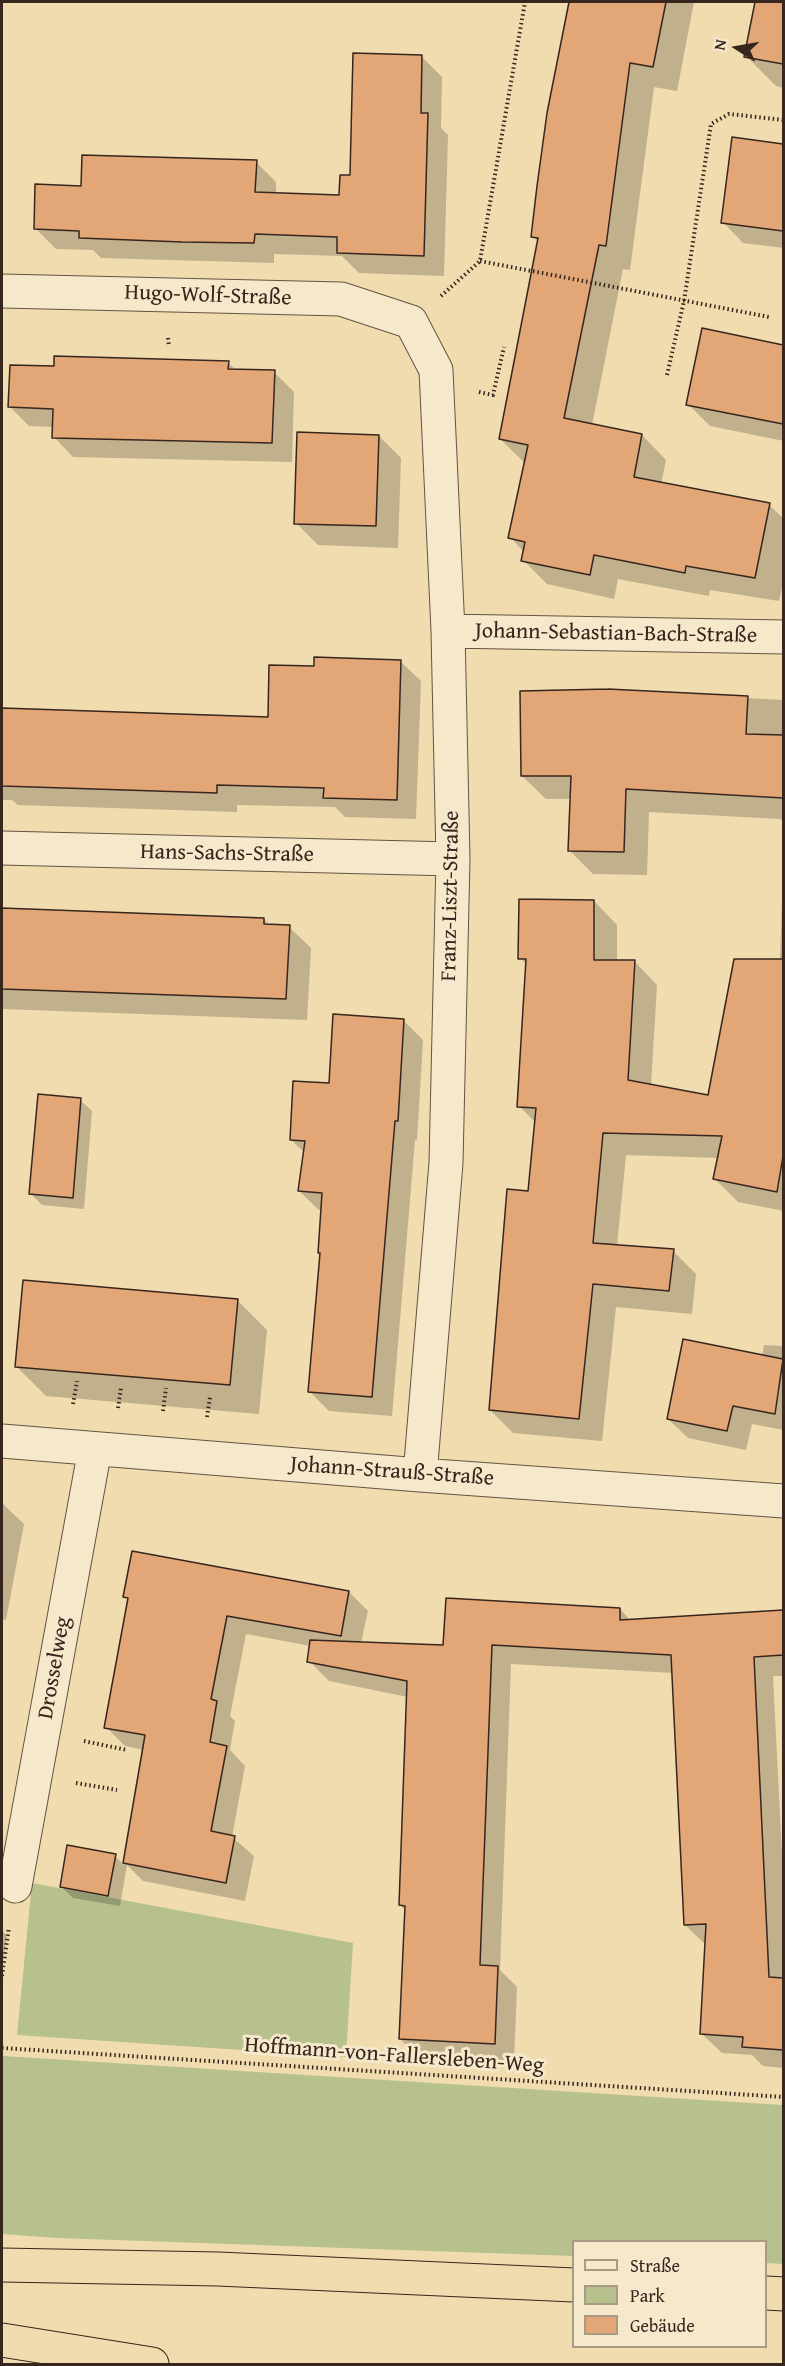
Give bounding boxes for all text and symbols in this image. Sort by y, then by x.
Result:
north arrow [707,18,767,78]
text: N [707,37,732,52]
street label: Hugo-Wolf-Straße [124,280,292,312]
street label: Johann-Sebastian-Bach-Straße [475,618,757,650]
street label: Franz-Liszt-Straße [436,810,466,982]
street label: Hans-Sachs-Straße [140,839,314,869]
street label: Johann-Strauß-Straße [289,1452,495,1492]
street label: Drosselweg [33,1615,77,1721]
street label: Hoffmann-von-Fallersleben-Weg [243,2032,545,2080]
legend [572,2240,767,2348]
text: Straße [630,2252,680,2279]
text: Park [630,2282,665,2309]
text: Gebäude [630,2312,695,2339]

